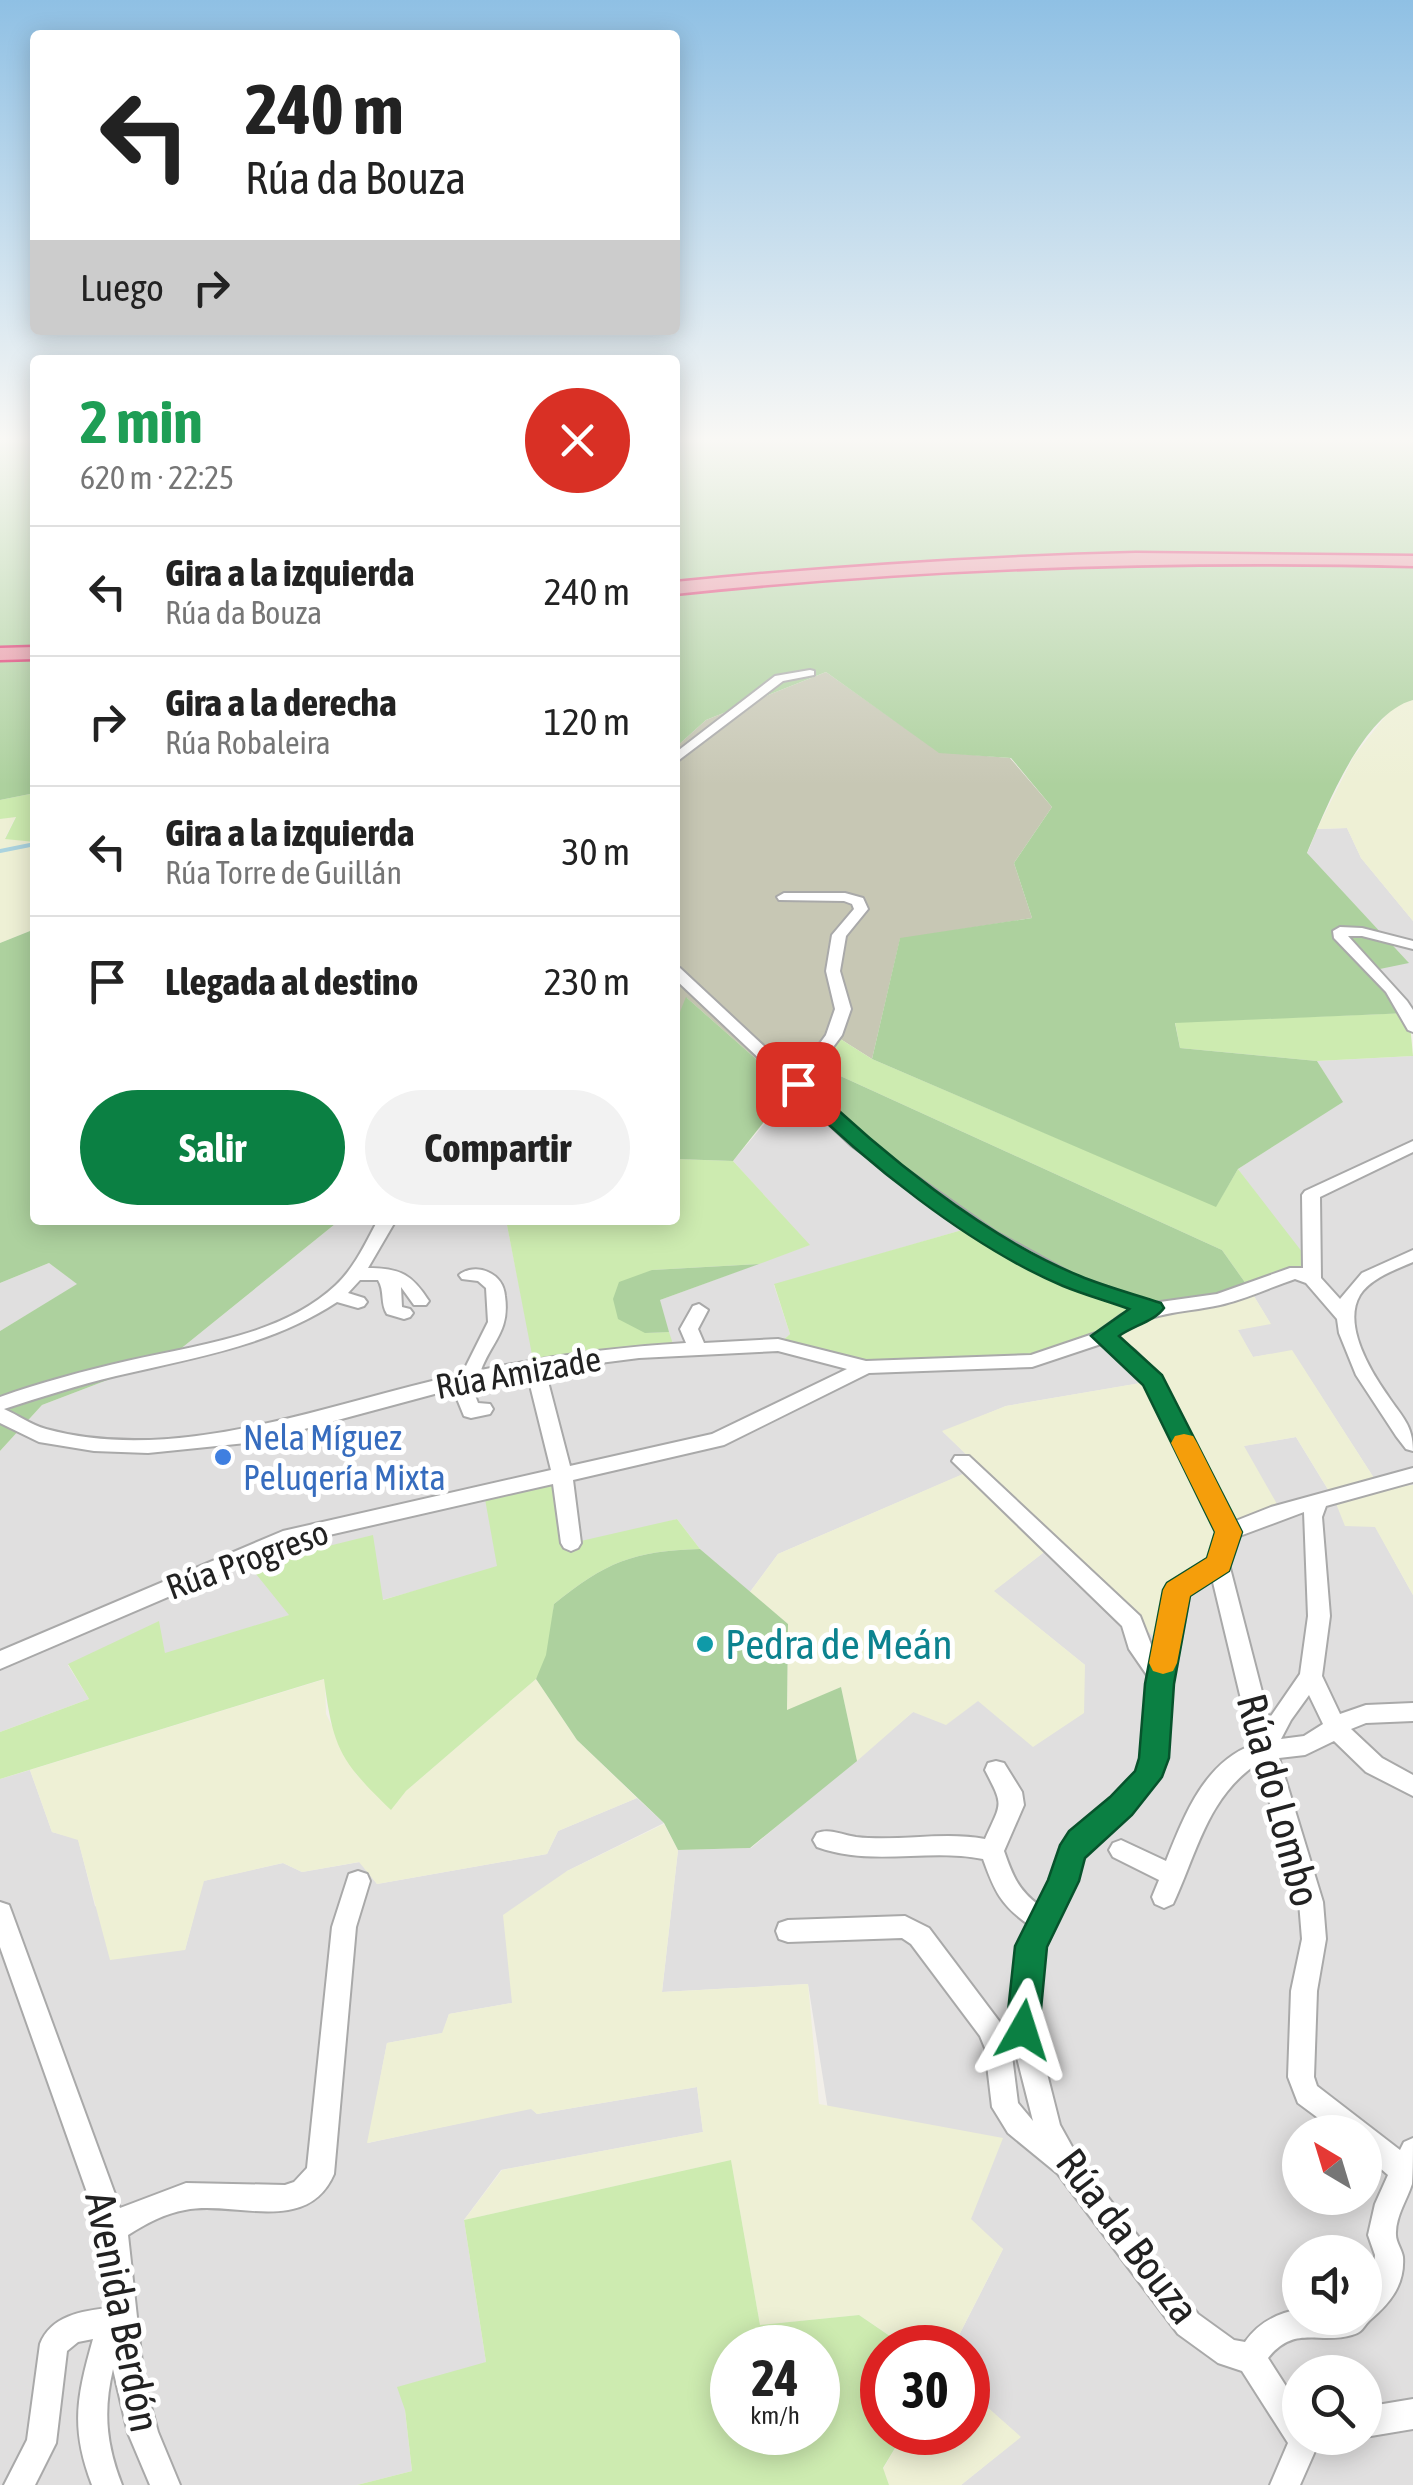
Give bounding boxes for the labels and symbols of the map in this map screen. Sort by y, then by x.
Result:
pin [756,1042,841,1127]
street label: Rúa Amizade [432,1338,604,1406]
place label: Nela Míguez Peluqería Mixta [243,1417,446,1497]
marker: Nela Míguez Peluqería Mixta [212,1446,234,1468]
street label: Rúa Progreso [161,1511,333,1607]
place label: Pedra de Meán [725,1620,953,1668]
marker: Pedra de Meán [694,1633,716,1655]
street label: Rúa do Lombo [1228,1689,1330,1911]
position arrow [971,1978,1075,2082]
north arrow [1282,2115,1382,2215]
street label: Rúa da Bouza [1047,2139,1209,2333]
street label: Avenida Berdón [76,2188,170,2436]
speed limit sign: 30 [860,2325,990,2455]

